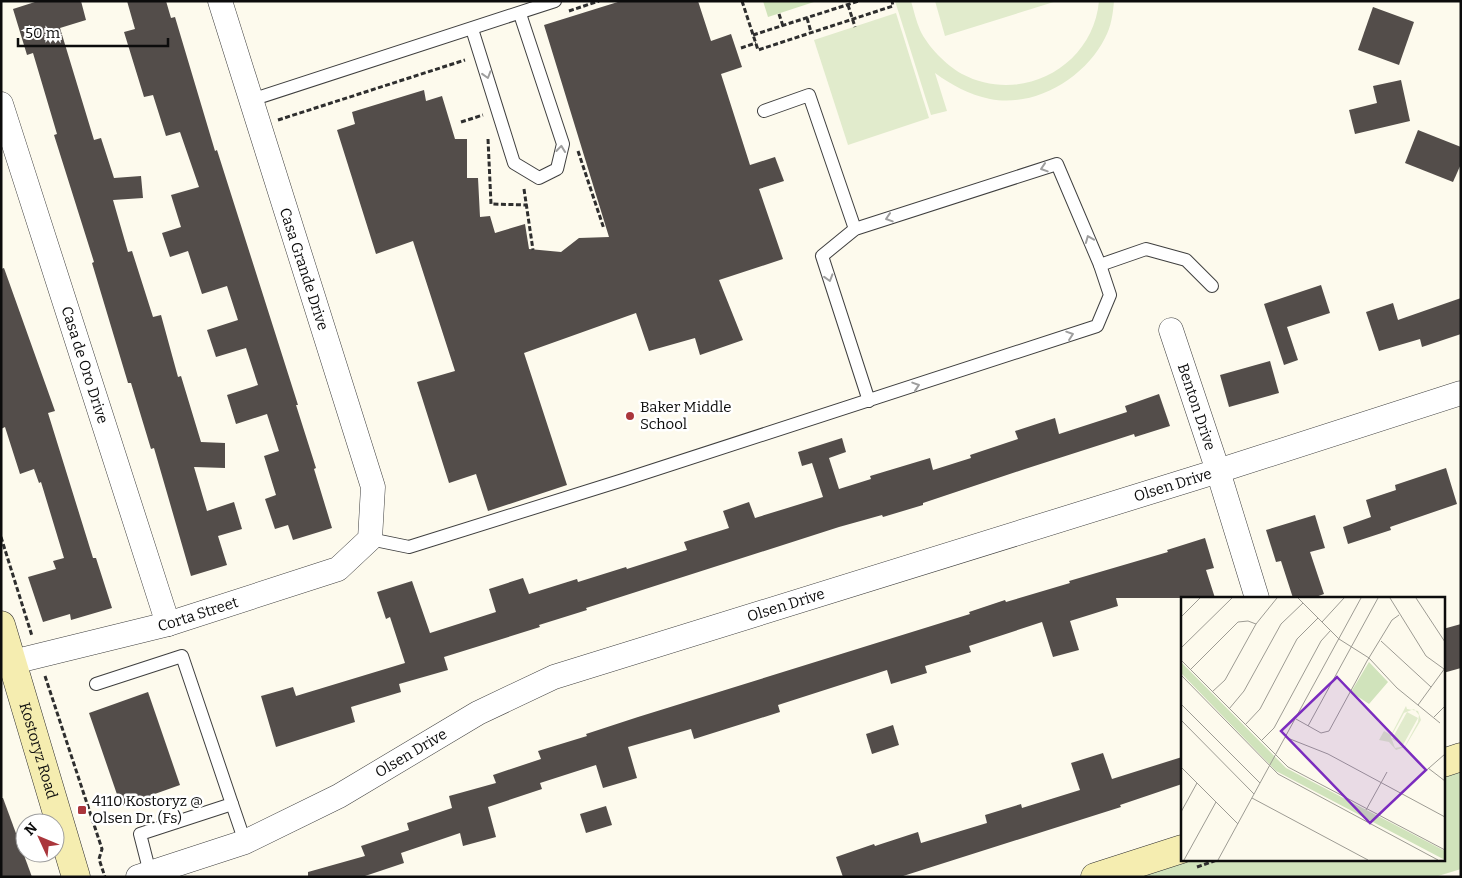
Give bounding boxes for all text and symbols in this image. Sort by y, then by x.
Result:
scale bar [18,15,168,47]
text: 50 m [25,24,61,42]
one-way arrow [481,71,491,79]
one-way arrow [555,144,566,152]
one-way arrow [1040,162,1049,172]
street label: Casa Grande Drive [276,205,332,333]
one-way arrow [886,212,894,222]
one-way arrow [1085,235,1095,243]
one-way arrow [823,274,833,282]
street label: Casa de Oro Drive [58,304,112,426]
one-way arrow [1065,331,1074,341]
street label: Benton Drive [1174,361,1219,453]
one-way arrow [911,381,919,391]
place label: Baker Middle School [640,398,732,433]
marker: Baker Middle School [624,410,636,422]
street label: Olsen Drive [1132,465,1214,506]
street label: Olsen Drive [745,585,827,626]
street label: Corta Street [156,593,241,635]
inset map [1181,597,1444,860]
street label: Kostoryz Road [16,700,61,801]
street label: Olsen Drive [372,725,450,781]
place label: 4110 Kostoryz @ Olsen Dr. (Fs) [92,792,203,827]
marker: 4110 Kostoryz @ Olsen Dr. (Fs) [76,804,88,816]
north arrow [15,813,65,863]
text: N [21,819,41,839]

